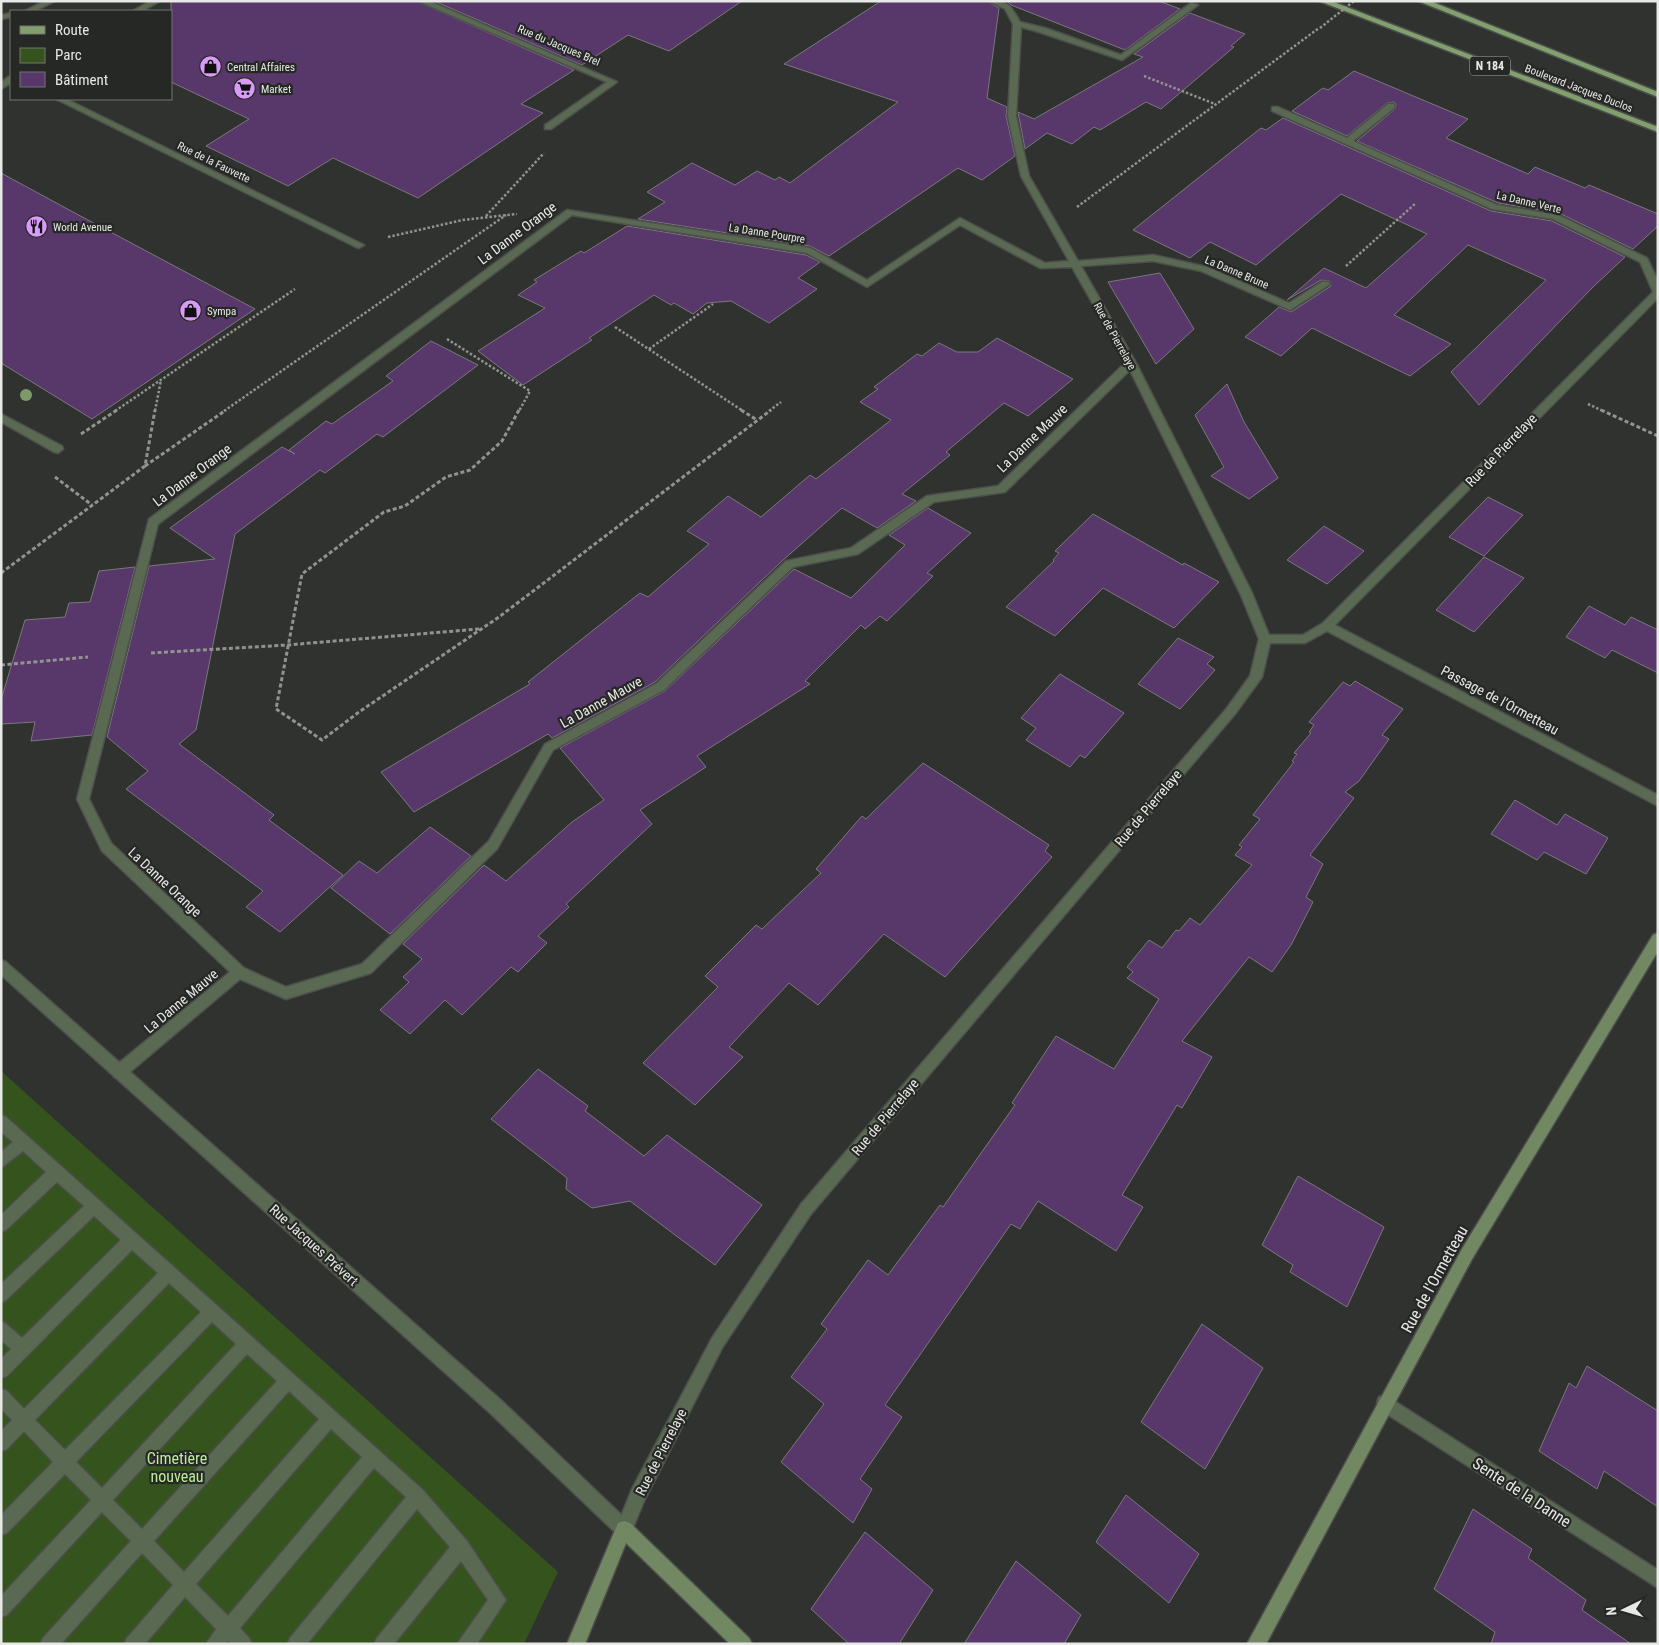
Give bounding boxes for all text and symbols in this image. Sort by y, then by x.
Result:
legend [10,10,172,100]
text: Route [55,21,89,39]
street label: Rue du Jacques Brel [516,22,602,69]
text: Parc [55,46,82,64]
shop icon: Central Affaires [199,55,223,79]
road number: N 184 [1470,56,1510,76]
place label: Central Affaires [227,61,295,74]
street label: Boulevard Jacques Duclos [1523,62,1635,115]
text: Bâtiment [55,71,108,89]
supermarket icon: Market [233,77,257,101]
place label: Market [261,83,291,96]
street label: Rue de la Fauvette [175,139,252,186]
street label: La Danne Verte [1495,189,1563,216]
street label: La Danne Orange [475,198,560,268]
restaurant icon: World Avenue [25,215,49,239]
place label: World Avenue [53,221,112,234]
street label: La Danne Pourpre [728,221,806,246]
street label: La Danne Brune [1203,253,1271,292]
shop icon: Sympa [179,299,203,323]
street label: Rue de Pierrelaye [1091,300,1138,372]
place label: Sympa [207,305,236,318]
street label: La Danne Mauve [994,400,1071,475]
street label: Rue de Pierrelaye [1462,410,1540,490]
street label: La Danne Orange [150,440,235,510]
street label: Passage de l'Ormetteau [1438,662,1562,738]
street label: La Danne Mauve [557,673,645,731]
street label: Rue de Pierrelaye [1111,766,1185,850]
street label: La Danne Orange [125,844,205,920]
street label: La Danne Mauve [141,965,221,1036]
street label: Rue de Pierrelaye [848,1075,922,1159]
street label: Rue Jacques Prévert [266,1201,362,1289]
street label: Rue de l'Ormetteau [1397,1222,1472,1336]
street label: Rue de Pierrelaye [632,1406,690,1498]
park label: Cimetière nouveau [147,1449,207,1486]
street label: Sente de la Danne [1469,1454,1574,1531]
north arrow [1599,1585,1649,1635]
text: N [1603,1606,1619,1616]

